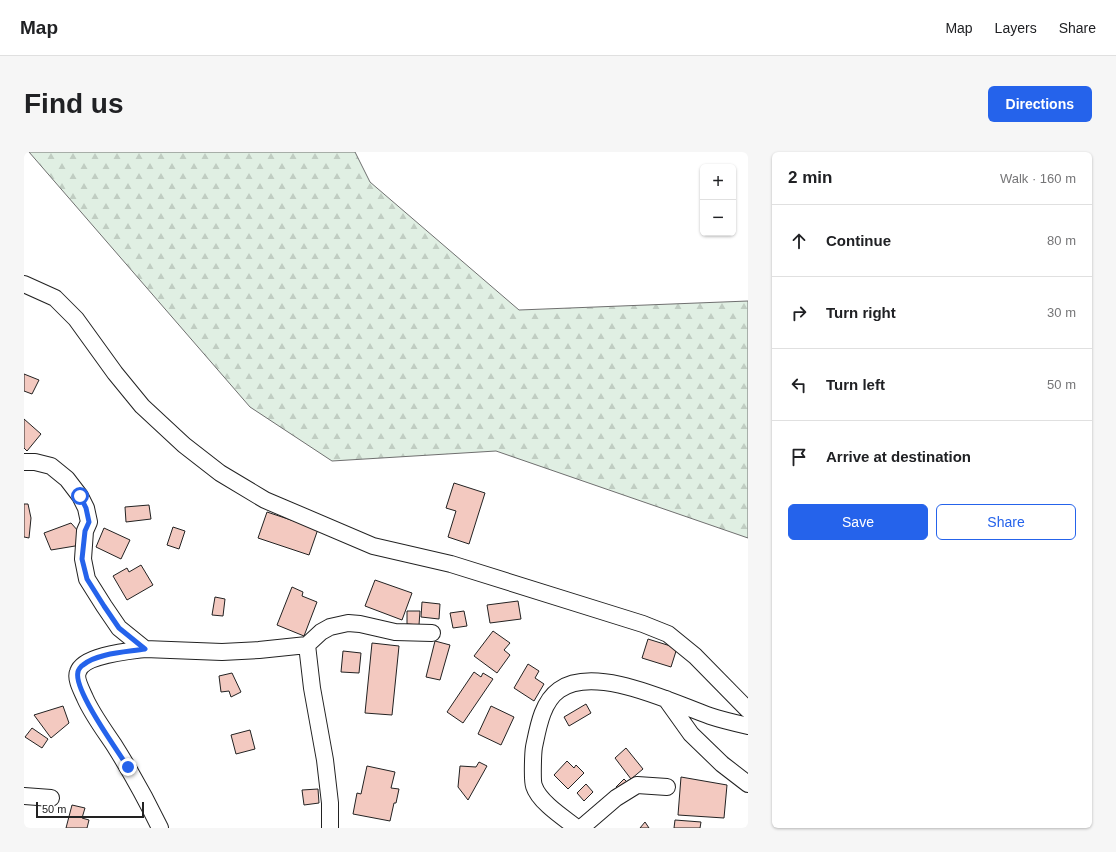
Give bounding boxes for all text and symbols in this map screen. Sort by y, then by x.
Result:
text: Map [20,17,58,38]
text: Map [945,20,973,36]
text: Layers [995,20,1037,36]
text: Share [1059,20,1096,36]
button: Directions [988,86,1092,122]
text: Find us [24,88,124,119]
map controls [700,164,736,236]
button: + [700,164,736,200]
text: 2 min [788,168,832,187]
text: Walk · 160 m [1000,171,1076,186]
button: − [700,200,736,236]
icon: ahead [788,230,810,252]
text: Continue [826,232,891,249]
text: 80 m [1047,233,1076,248]
icon: right [788,302,810,324]
text: Turn right [826,304,896,321]
text: 30 m [1047,305,1076,320]
icon: left [788,374,810,396]
text: Turn left [826,376,885,393]
text: 50 m [1047,377,1076,392]
icon: arrive [788,446,810,468]
text: Arrive at destination [826,448,971,465]
route start [71,487,89,505]
button: Save [788,504,928,540]
button: Share [936,504,1076,540]
route end [119,758,137,776]
scale bar [36,800,144,819]
text: 50 m [42,803,66,815]

